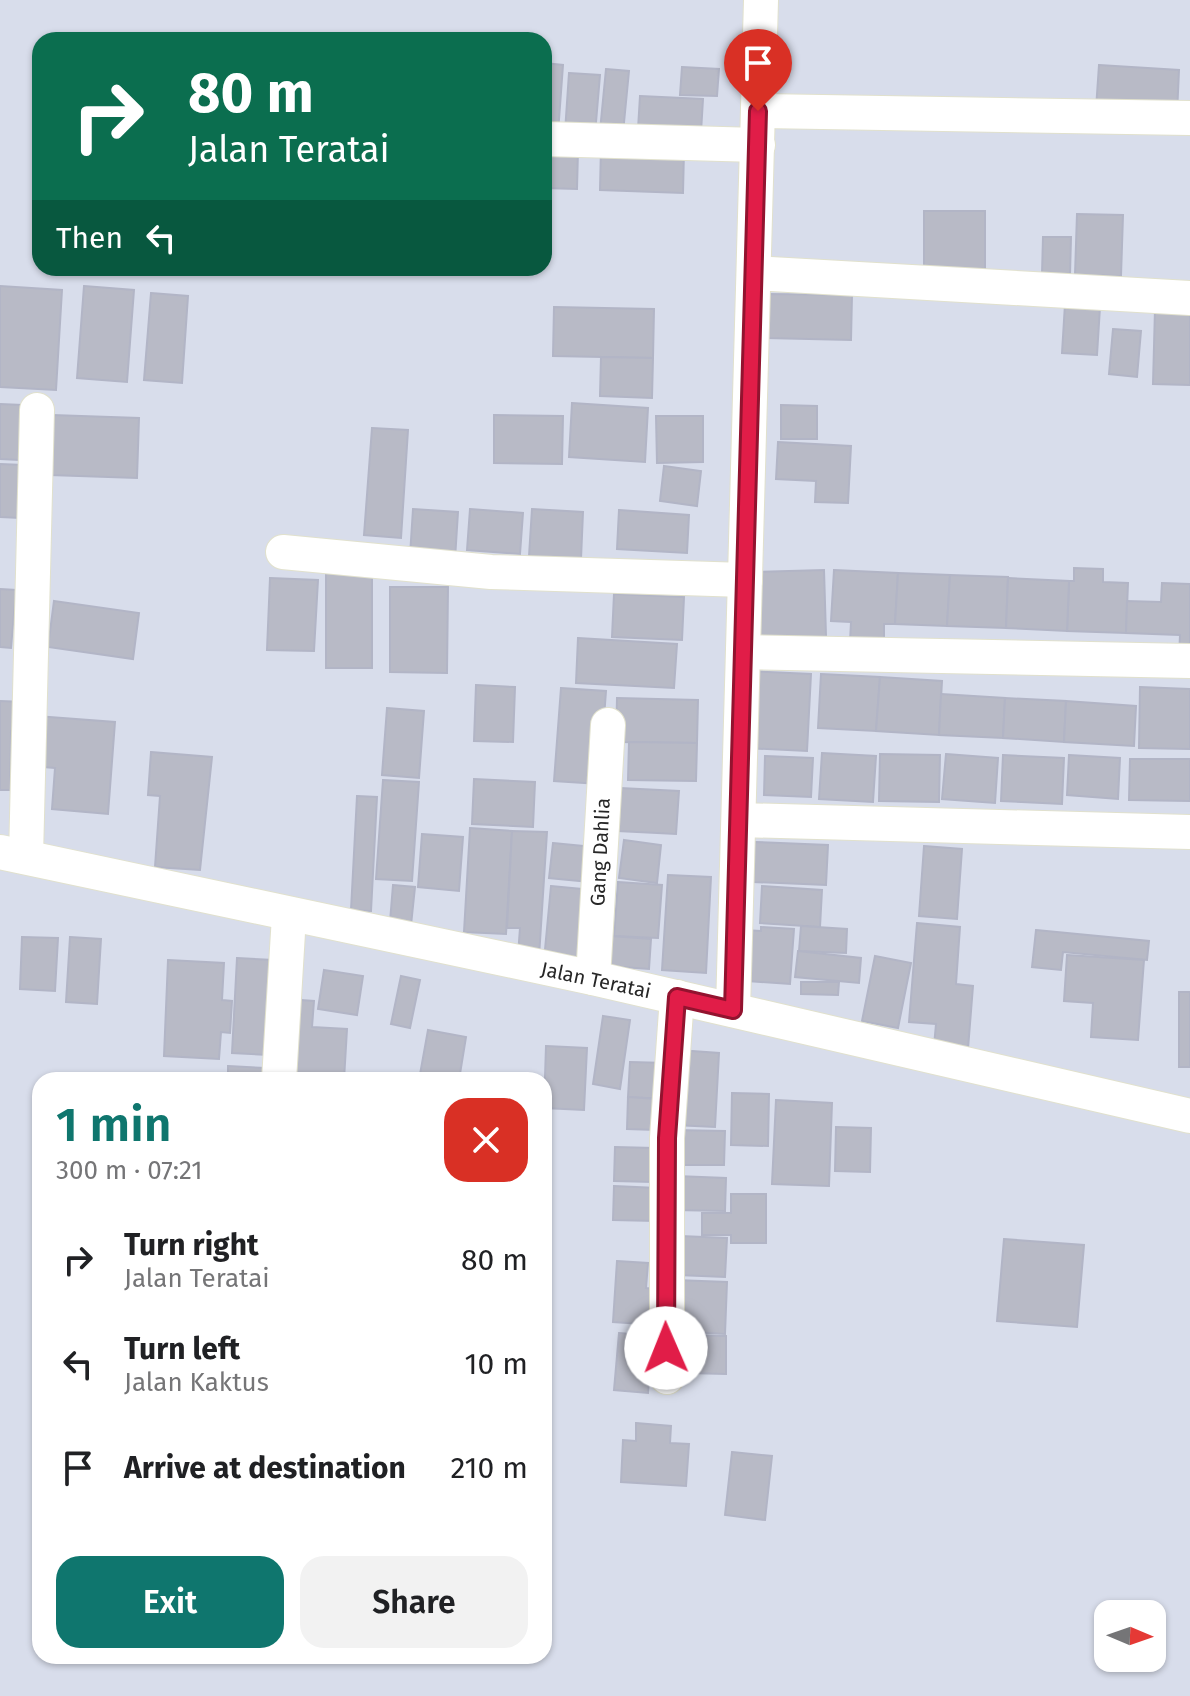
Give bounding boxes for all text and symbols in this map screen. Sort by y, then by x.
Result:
pin [724,29,792,111]
icon: arrive [736,41,780,85]
text: 80 m [188,60,314,127]
icon: right [56,64,160,168]
text: Jalan Teratai [188,128,390,172]
icon: left [139,216,183,260]
text: Then [56,220,123,256]
street label: Gang Dahlia [585,797,615,907]
street label: Jalan Teratai [539,957,653,1003]
text: 1 min [56,1096,172,1154]
button: close [444,1098,528,1182]
text: 300 m · 07:21 [56,1155,202,1186]
text: Turn right [124,1227,259,1263]
icon: right [56,1238,100,1282]
text: 80 m [461,1242,528,1278]
text: Jalan Teratai [124,1263,270,1294]
position arrow [624,1306,708,1390]
text: Turn left [124,1331,240,1367]
icon: left [56,1342,100,1386]
text: 10 m [465,1346,528,1382]
text: Jalan Kaktus [124,1367,269,1398]
icon: arrive [56,1446,100,1490]
text: Arrive at destination [124,1450,406,1486]
text: 210 m [451,1450,528,1486]
button: Exit [56,1556,284,1648]
button: Share [300,1556,528,1648]
north arrow [1094,1600,1166,1672]
map controls [1094,1600,1166,1672]

